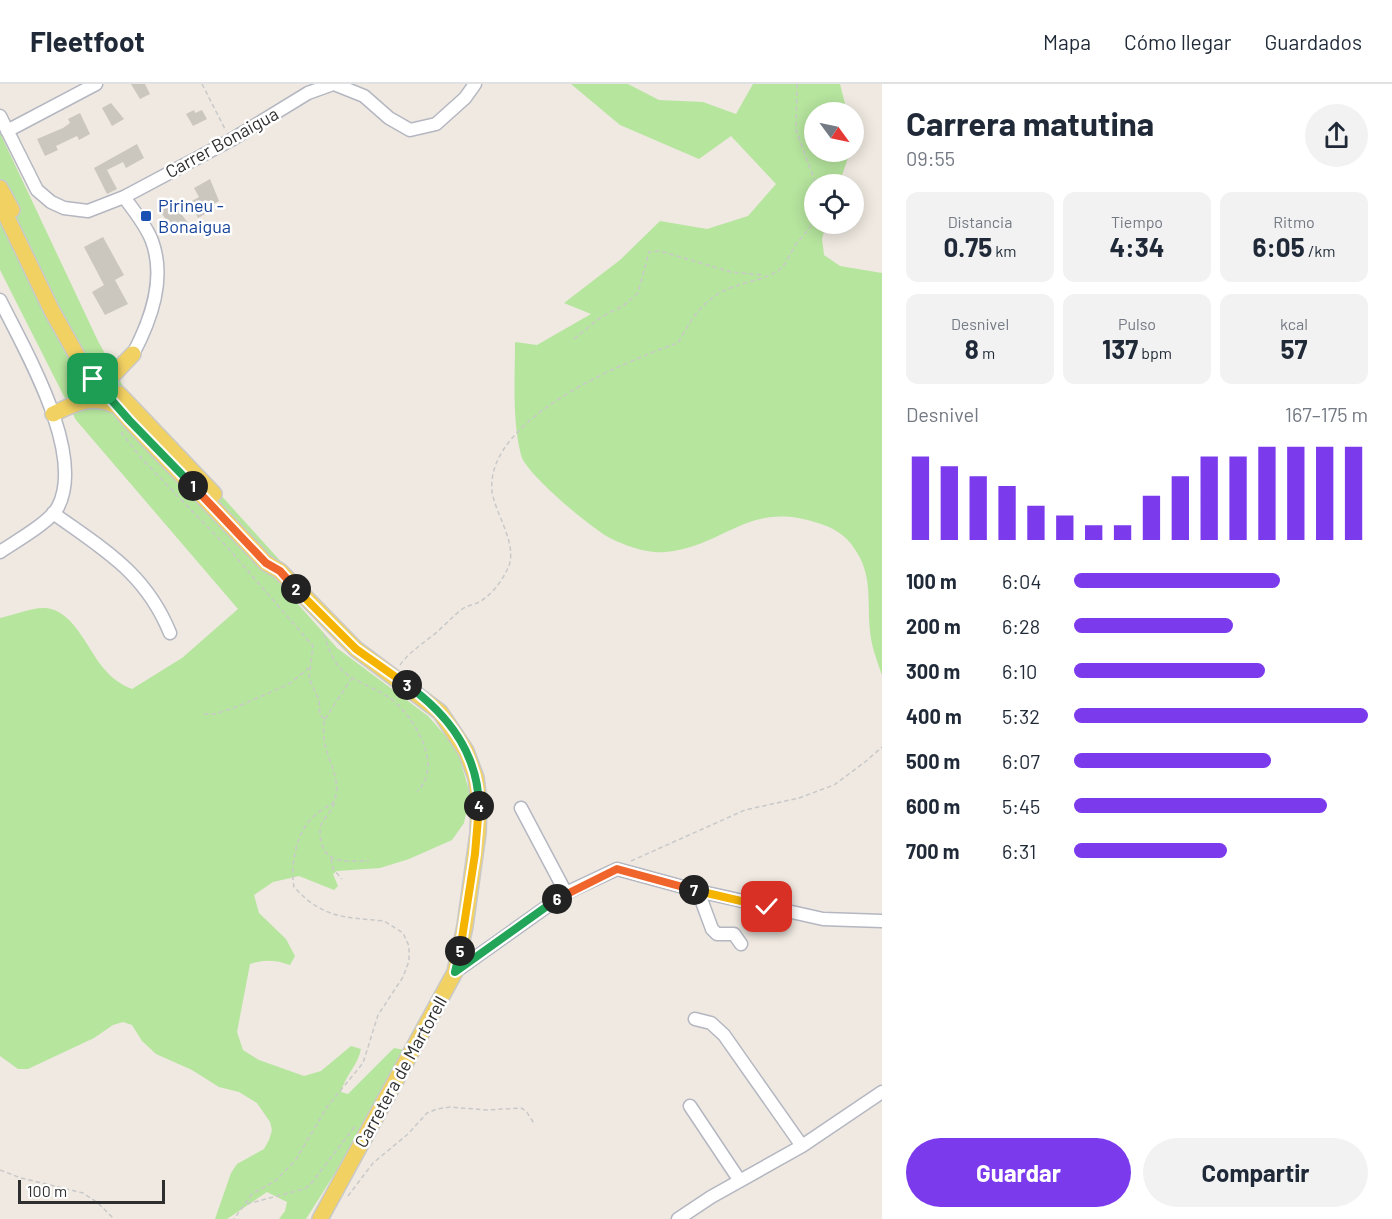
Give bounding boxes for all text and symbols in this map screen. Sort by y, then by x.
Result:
text: Fleetfoot [30,24,145,58]
text: Mapa [1043,29,1091,54]
text: Cómo llegar [1124,29,1231,54]
text: Guardados [1264,29,1362,54]
street label: Carrer Bonaigua [161,102,282,182]
north arrow [804,102,864,162]
map controls [804,102,864,234]
text: Carrera matutina [906,103,1154,143]
button: share [1305,104,1368,167]
text: 09:55 [906,146,955,170]
button: locate [804,174,864,234]
place label: Pirineu - Bonaigua [158,194,231,237]
marker: Pirineu - Bonaigua [139,209,153,223]
text: Distancia [948,212,1012,231]
text: Tiempo [1111,212,1163,231]
text: Ritmo [1273,212,1315,231]
text: 0.75 [943,231,992,262]
text: 4:34 [1110,231,1164,262]
text: 6:05 [1252,231,1305,262]
text: km [992,241,1017,260]
text: /km [1305,241,1336,260]
text: Desnivel [951,314,1009,333]
text: Pulso [1118,314,1156,333]
text: kcal [1280,314,1308,333]
text: 8 [965,333,979,364]
text: 137 [1102,333,1138,364]
text: 57 [1281,333,1307,364]
text: m [979,343,995,362]
text: bpm [1138,343,1172,362]
pin [67,353,118,404]
icon: arrive [76,362,109,395]
text: Desnivel [906,402,979,426]
text: 167–175 m [1285,402,1368,426]
pin: 1 [178,471,208,501]
text: 1 [190,476,196,495]
text: 100 m [906,569,957,593]
text: 6:04 [1002,569,1041,593]
pin: 2 [281,574,311,604]
text: 2 [292,579,300,598]
text: 200 m [906,614,961,638]
text: 6:28 [1002,614,1040,638]
text: 300 m [906,659,960,683]
text: 6:10 [1002,659,1037,683]
pin: 3 [392,670,422,700]
text: 3 [403,675,411,694]
text: 400 m [906,704,962,728]
text: 5:32 [1002,704,1040,728]
text: 500 m [906,749,960,773]
text: 6:07 [1002,749,1040,773]
pin: 4 [464,791,494,821]
text: 600 m [906,794,960,818]
text: 5:45 [1002,794,1040,818]
text: 4 [474,796,484,815]
text: 700 m [906,839,959,863]
text: 6:31 [1002,839,1036,863]
pin: 7 [679,875,709,905]
text: 7 [690,880,698,899]
pin [741,881,792,932]
pin: 6 [542,884,572,914]
text: 6 [553,889,561,908]
icon: check [750,890,783,923]
pin: 5 [445,936,475,966]
text: 5 [456,941,464,960]
street label: Carretera de Martorell [349,992,451,1151]
button: Guardar [906,1138,1131,1207]
button: Compartir [1143,1138,1368,1207]
scale bar [18,1177,165,1204]
text: 100 m [27,1181,67,1200]

